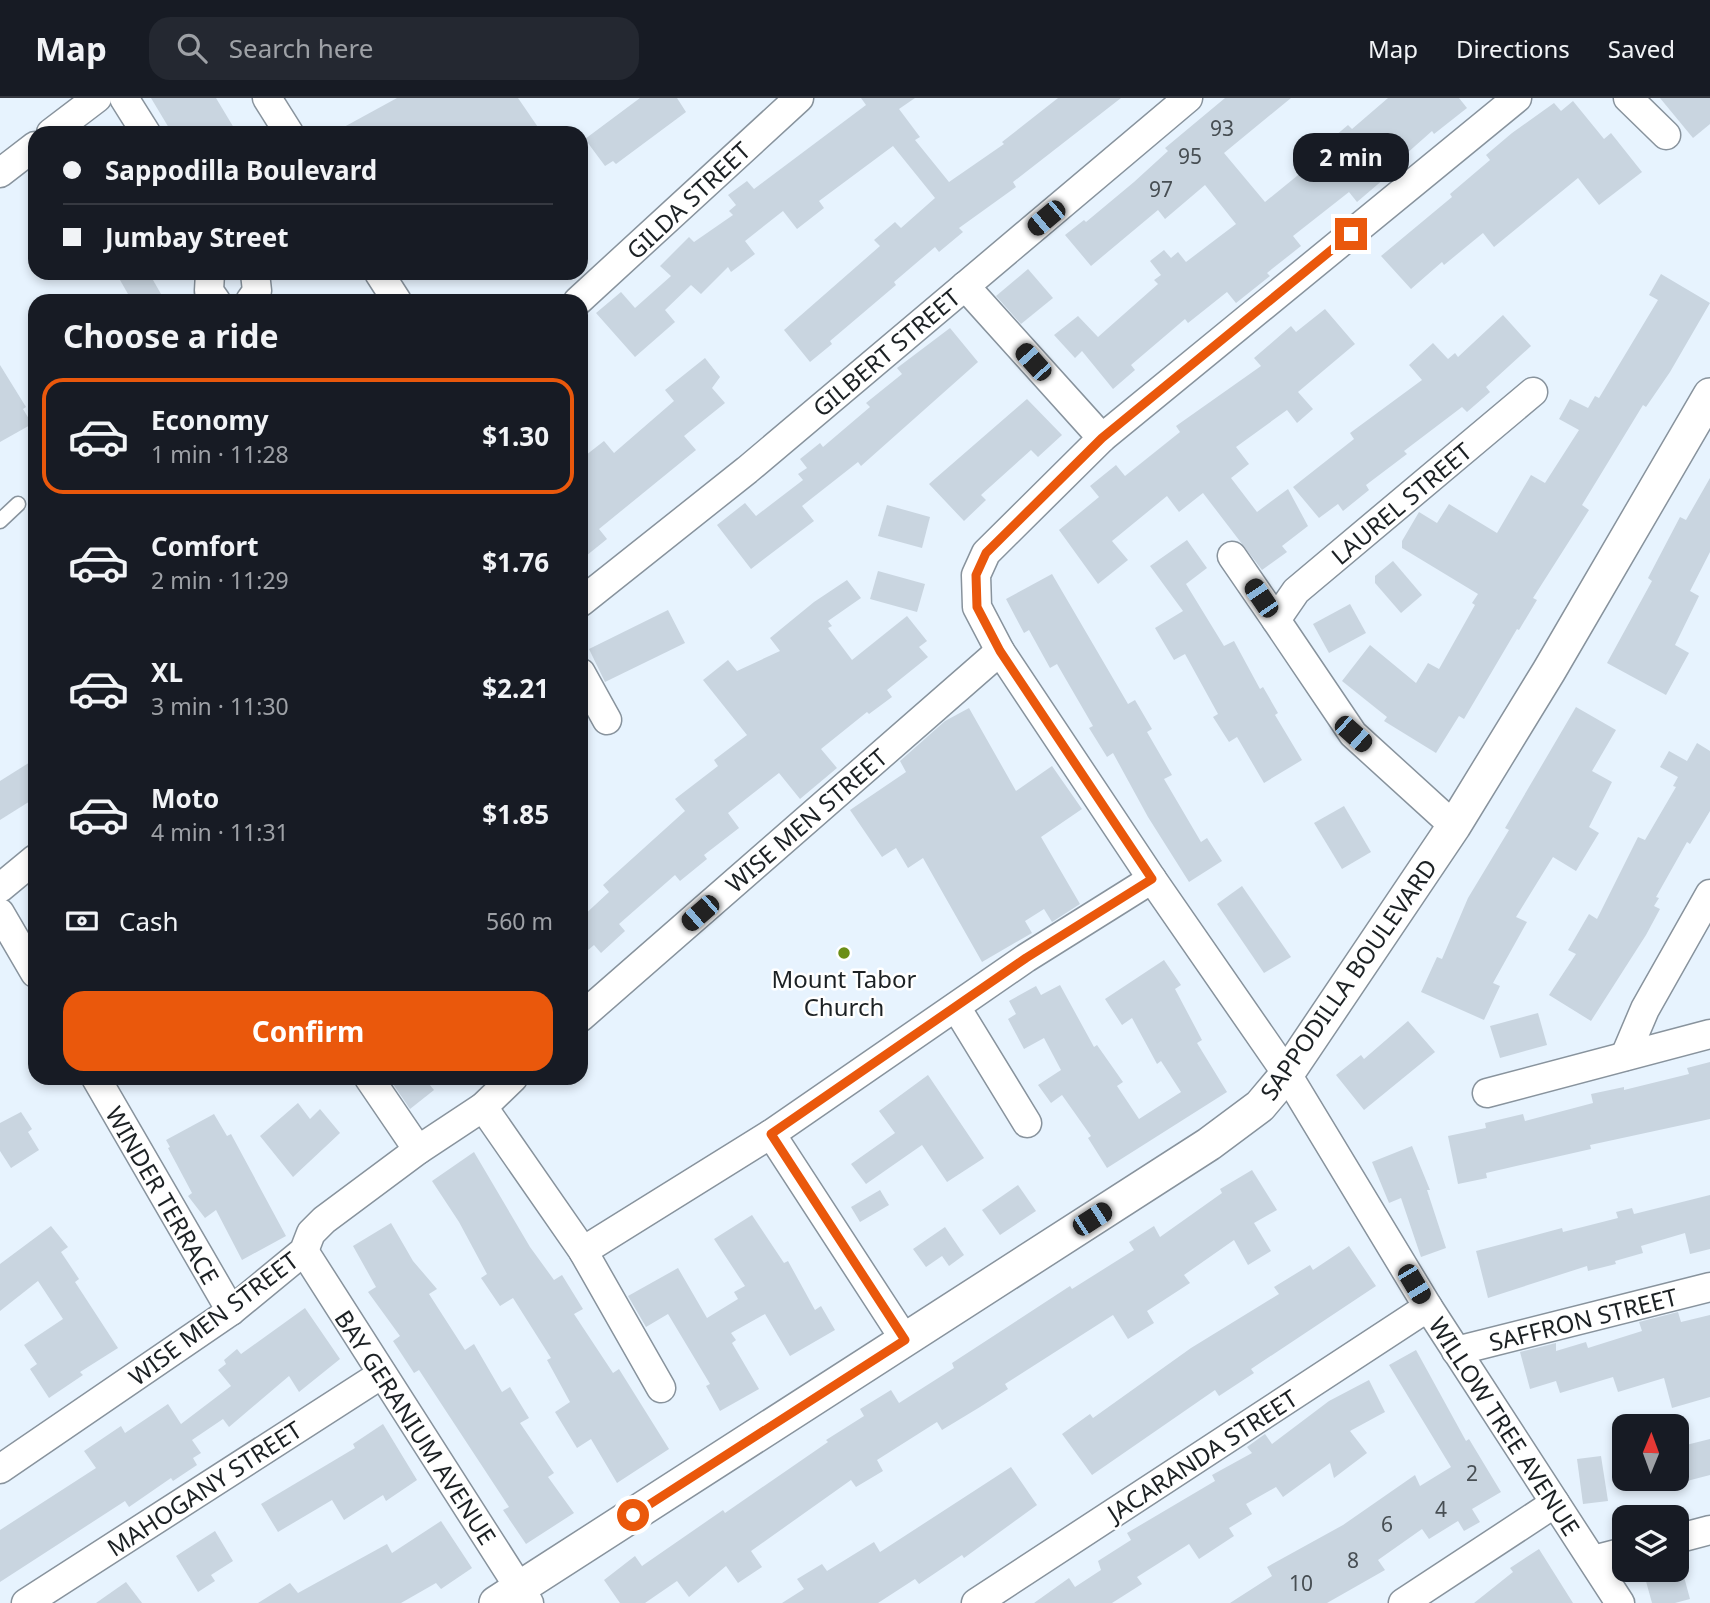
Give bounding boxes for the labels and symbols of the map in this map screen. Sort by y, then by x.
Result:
house number: 93 [1210,114,1234,142]
callout: 2 min [1293,132,1409,181]
street label: GILDA STREET [619,134,758,266]
house number: 95 [1178,142,1202,170]
house number: 97 [1149,175,1173,203]
car [1024,196,1069,240]
route end [1335,218,1367,250]
street label: GILBERT STREET [805,280,967,423]
car [1012,339,1055,385]
street label: LAUREL STREET [1324,434,1479,572]
car [1241,575,1282,621]
car [1331,712,1376,756]
street label: WISE MEN STREET [718,740,894,899]
street label: SAPPODILLA BOULEVARD [1252,852,1444,1106]
car [678,891,723,935]
marker: Mount Tabor Church [836,945,852,961]
place label: Mount Tabor Church [772,962,917,1023]
street label: WINDER TERRACE [99,1100,227,1290]
car [1069,1199,1116,1239]
street label: WISE MEN STREET [121,1243,305,1393]
car [1395,1261,1434,1307]
street label: SAFFRON STREET [1485,1279,1681,1358]
street label: BAY GERANIUM AVENUE [328,1303,504,1551]
street label: WILLOW TREE AVENUE [1422,1310,1588,1542]
street label: JACARANDA STREET [1099,1381,1304,1530]
street label: MAHOGANY STREET [100,1412,308,1563]
north arrow [1612,1414,1689,1491]
house number: 2 [1466,1459,1478,1487]
house number: 4 [1435,1495,1447,1523]
route start [617,1499,649,1531]
house number: 6 [1381,1510,1393,1538]
house number: 8 [1347,1546,1359,1574]
house number: 10 [1289,1569,1313,1597]

